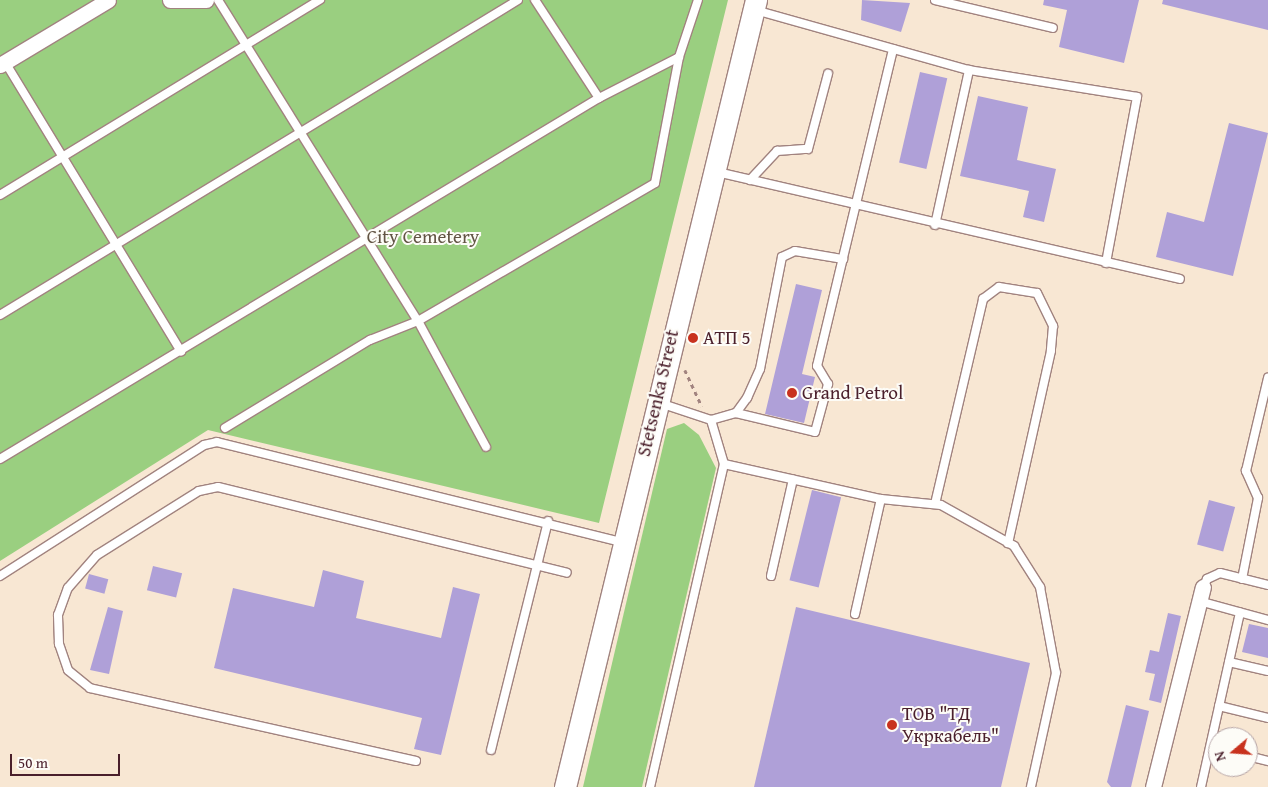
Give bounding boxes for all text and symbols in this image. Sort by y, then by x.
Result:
park label: City Cemetery [367,226,479,248]
street label: Stetsenka Street [632,327,684,459]
place label: АТП 5 [703,327,751,349]
marker: АТП 5 [687,332,699,344]
place label: Grand Petrol [802,382,903,404]
marker: Grand Petrol [786,387,798,399]
place label: ТОВ "ТД Укркабель" [902,703,999,747]
marker: ТОВ "ТД Укркабель" [886,719,898,731]
north arrow [1208,727,1258,777]
scale bar [12,744,122,776]
text: N [1209,749,1231,764]
text: 50 m [18,752,48,773]

